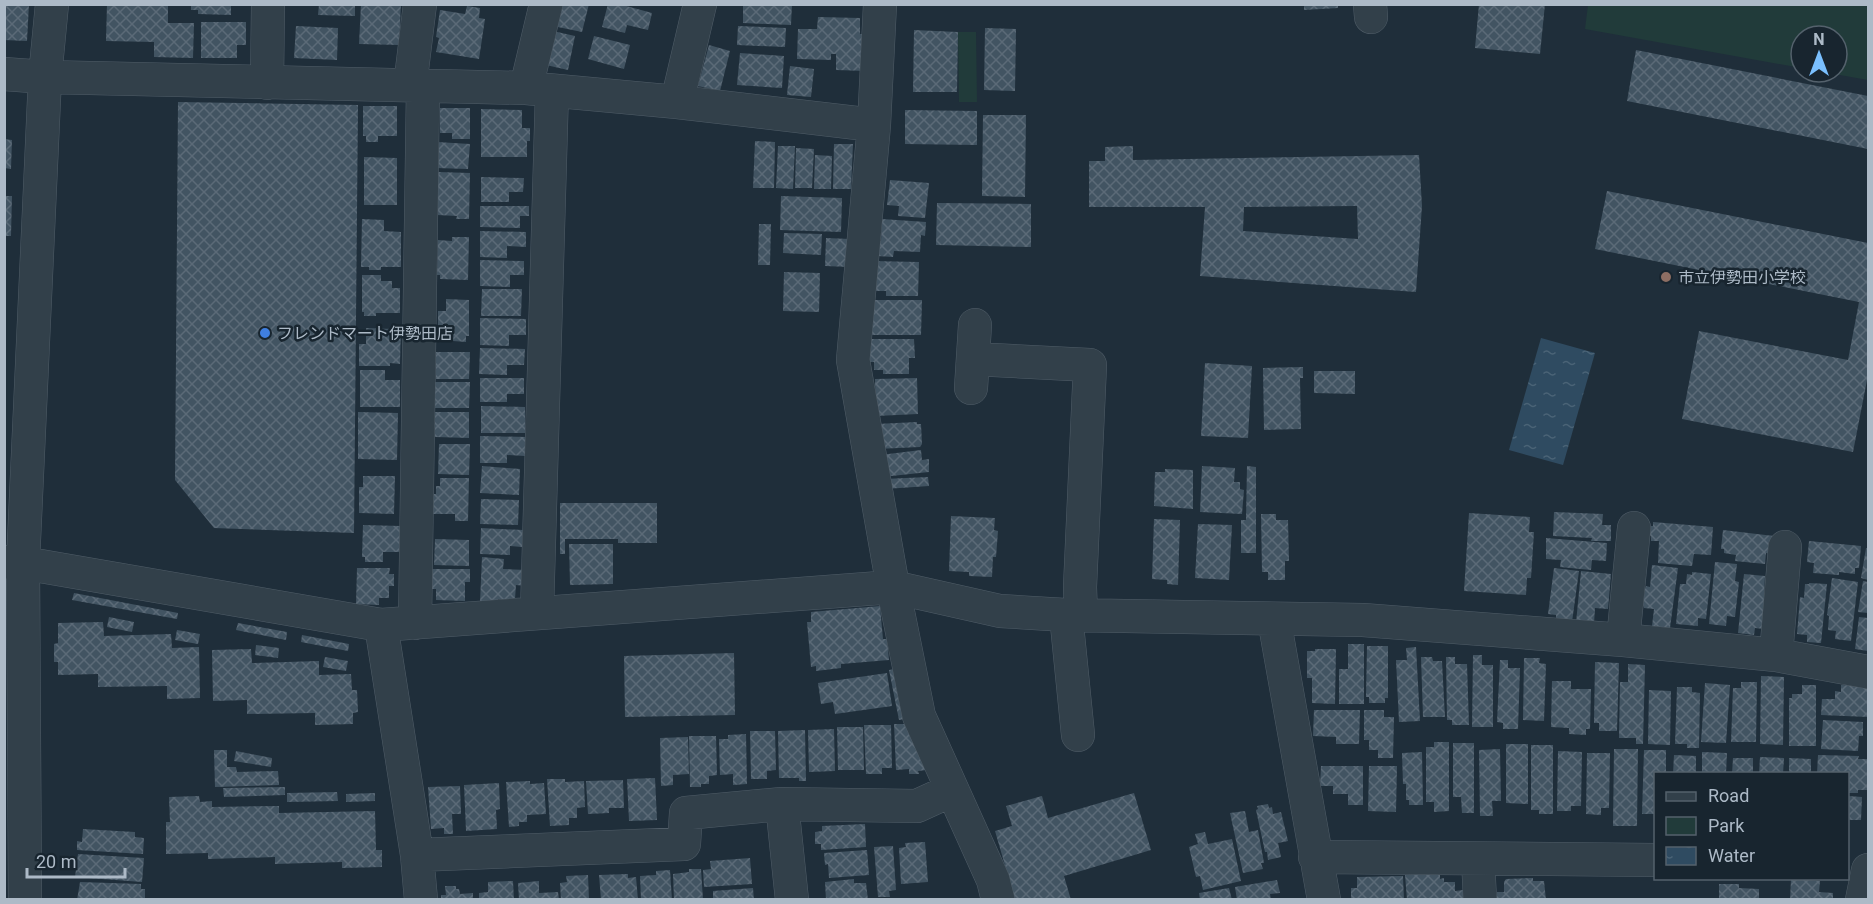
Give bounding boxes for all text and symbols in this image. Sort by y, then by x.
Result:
north arrow [1789,24,1849,84]
text: N [1813,30,1825,49]
place label: 市立伊勢田小学校 [1678,268,1806,287]
marker: 市立伊勢田小学校 [1659,270,1673,284]
place label: フレンドマート伊勢田店 [277,324,453,343]
marker: フレンドマート伊勢田店 [258,326,272,340]
legend [1654,772,1849,880]
text: Road [1708,785,1749,806]
text: Park [1708,815,1745,836]
scale bar [27,841,124,879]
text: Water [1708,845,1755,866]
text: 20 m [36,851,76,872]

